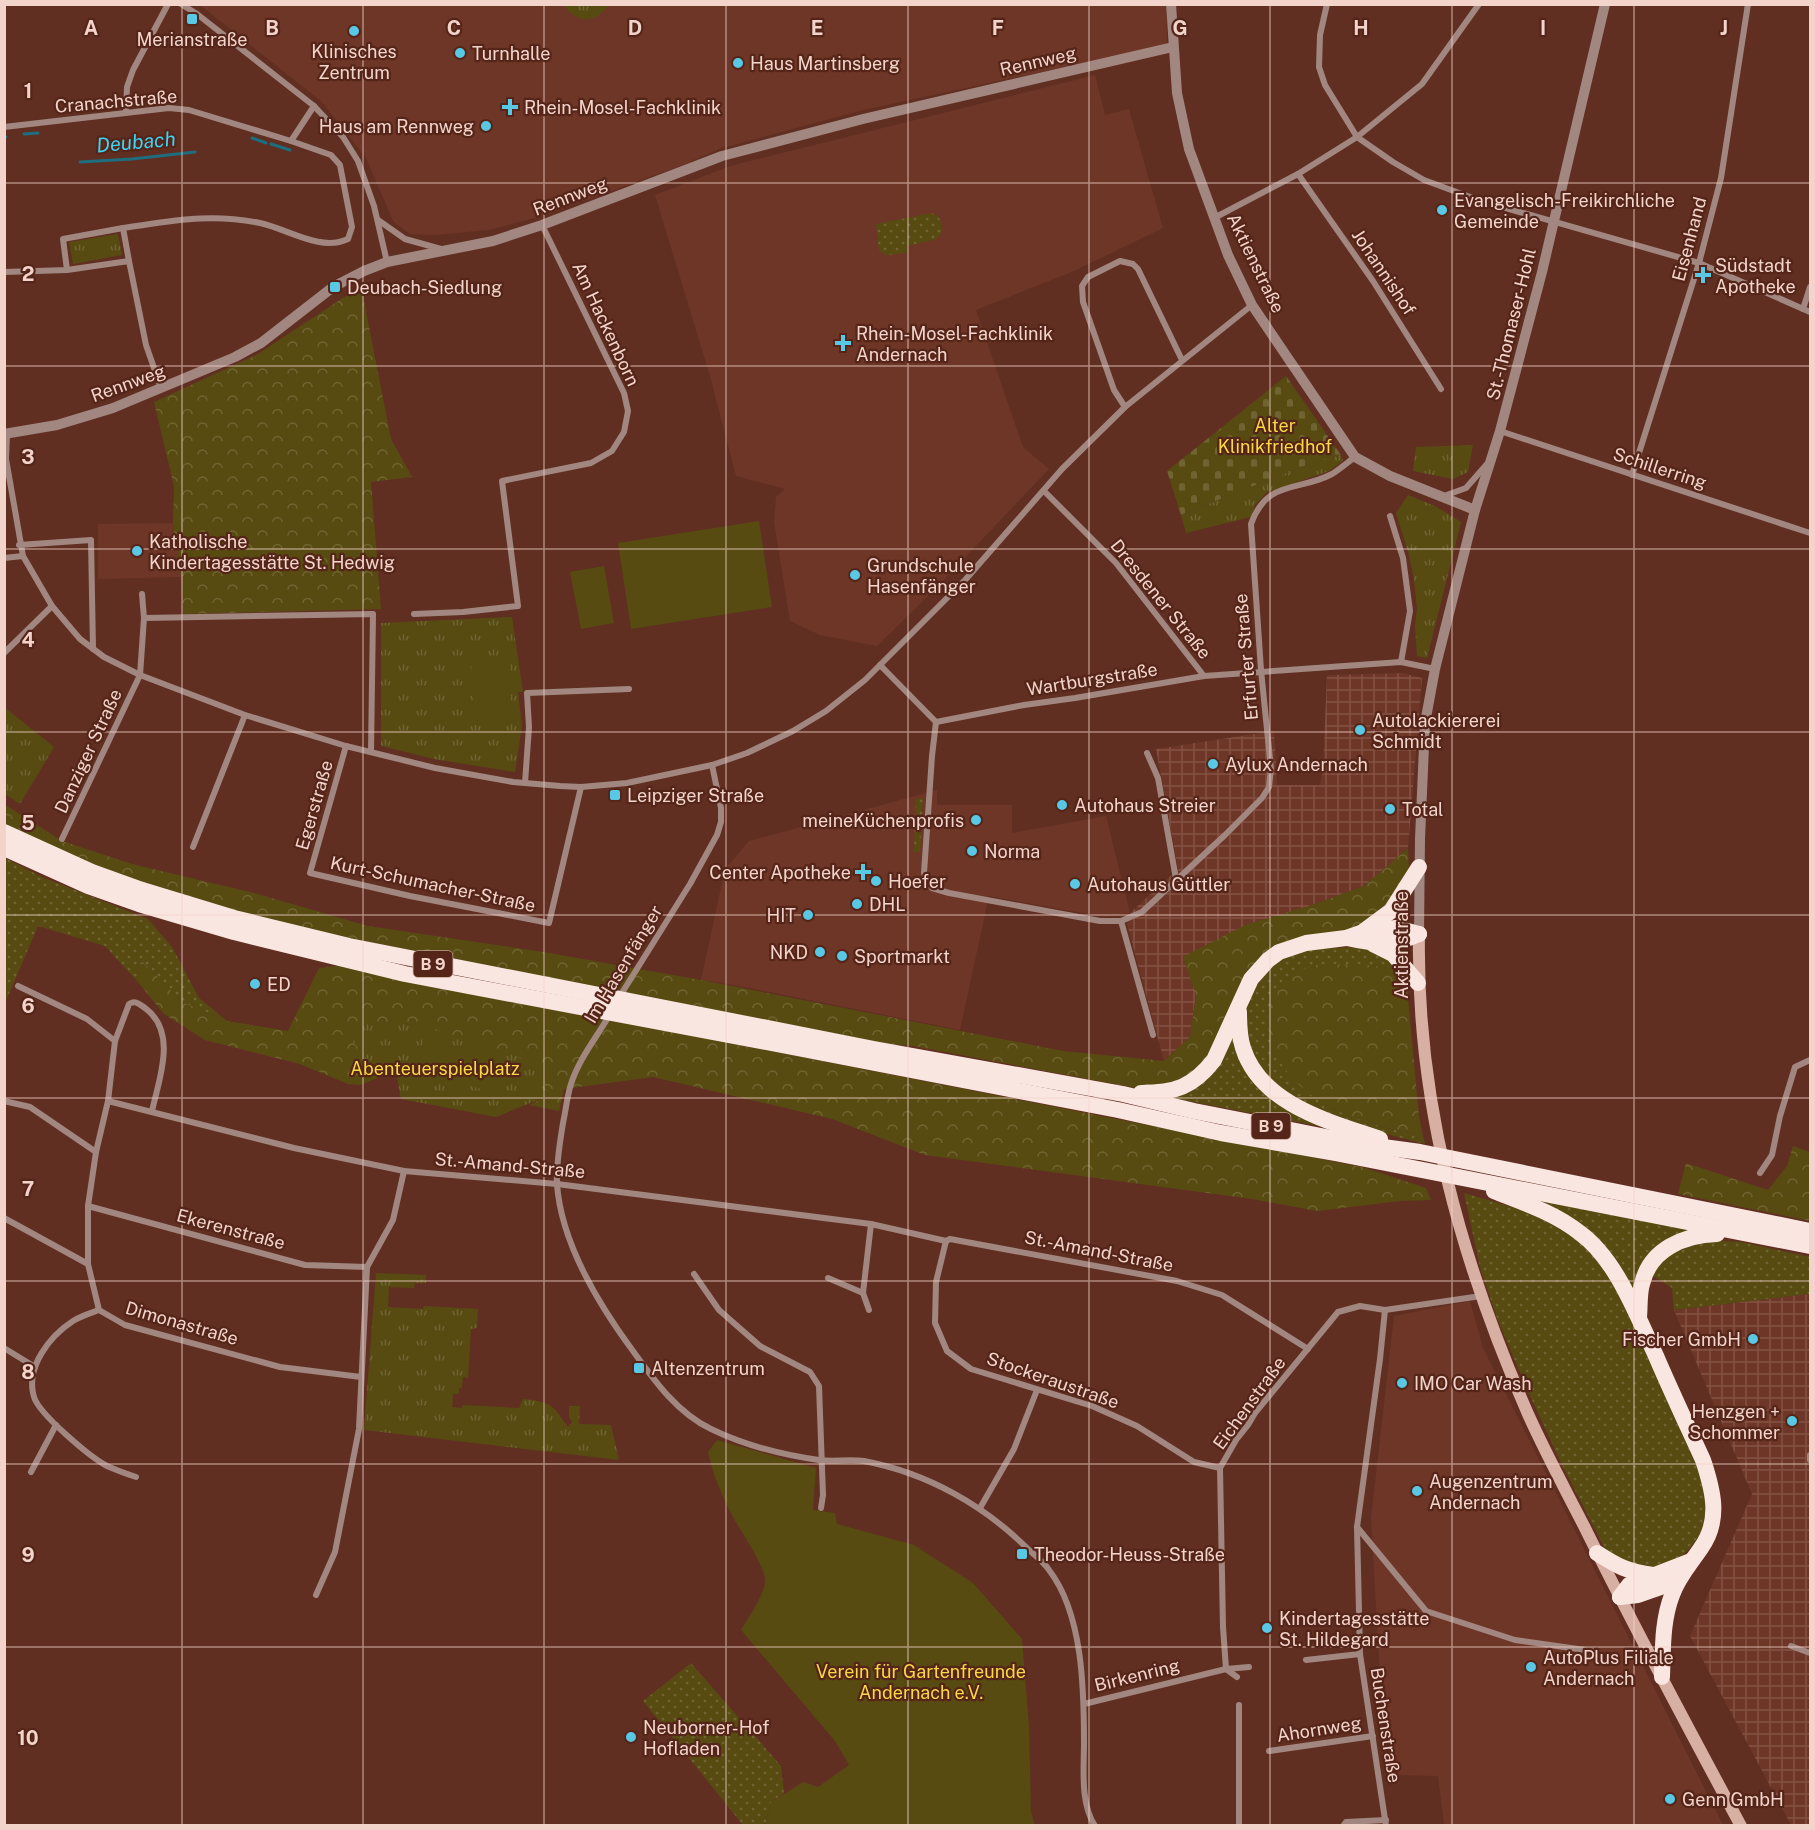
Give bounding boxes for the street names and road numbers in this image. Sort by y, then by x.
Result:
street label: Rennweg [998,42,1078,80]
street label: Cranachstraße [54,85,178,117]
street label: Rennweg [530,172,610,220]
street label: Eisenhand [1668,194,1710,284]
street label: Aktienstraße [1223,210,1289,316]
street label: Johannishof [1348,225,1420,319]
street label: St.-Thomaser-Hohl [1482,246,1540,402]
street label: Am Hackenborn [568,259,644,389]
street label: Rennweg [88,360,168,406]
street label: Schillerring [1610,443,1710,493]
street label: Dresdener Straße [1106,535,1216,663]
street label: Erfurter Straße [1230,593,1262,721]
street label: Wartburgstraße [1025,658,1159,700]
street label: Danziger Straße [50,686,126,816]
street label: Egerstraße [291,758,337,852]
street label: Kurt-Schumacher-Straße [329,852,537,916]
street label: Aktienstraße [1391,891,1412,999]
street label: Im Hasenfänger [580,901,666,1027]
road number: B 9 [414,951,452,977]
road number: B 9 [1252,1113,1290,1139]
street label: St.-Amand-Straße [434,1148,586,1182]
street label: Ekerenstraße [174,1204,288,1254]
street label: St.-Amand-Straße [1023,1226,1175,1276]
street label: Dimonastraße [123,1297,241,1349]
street label: Stockeraustraße [984,1347,1122,1413]
street label: Eichenstraße [1208,1353,1290,1453]
street label: Birkenring [1092,1654,1182,1696]
street label: Buchenstraße [1367,1666,1405,1784]
street label: Ahornweg [1275,1712,1363,1746]

